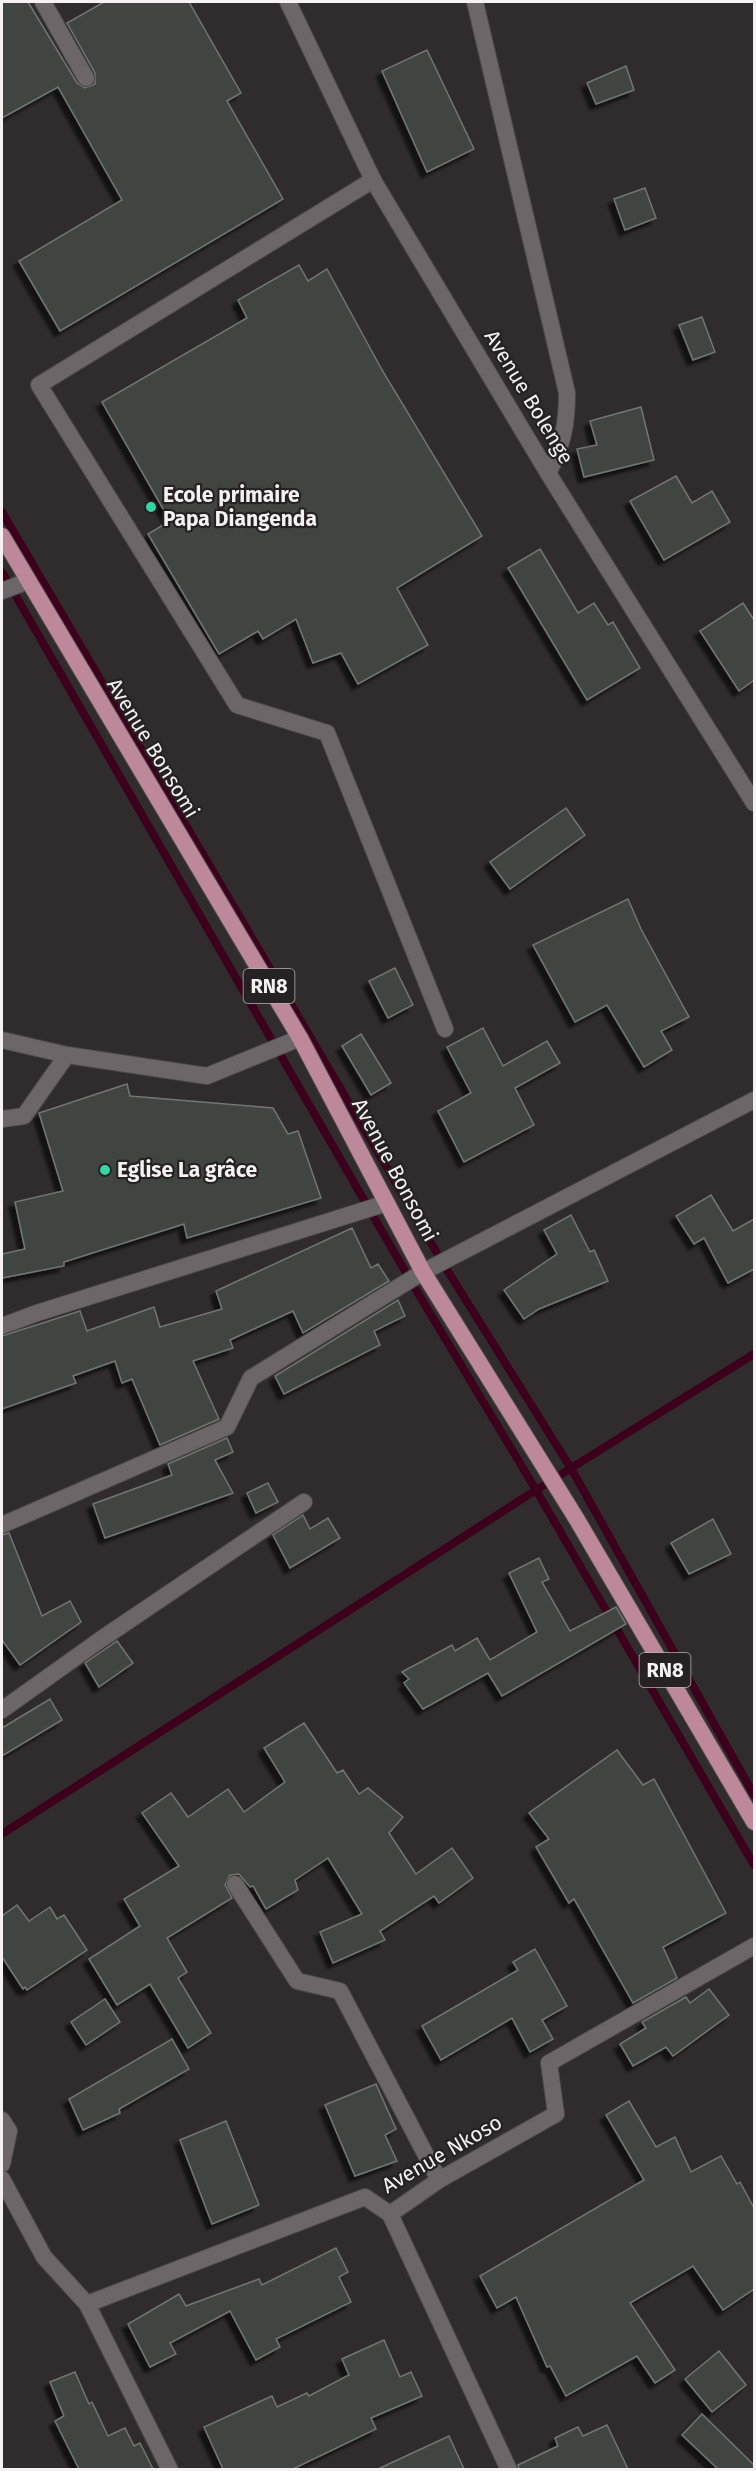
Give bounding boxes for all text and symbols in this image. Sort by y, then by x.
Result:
street label: Avenue Bolenge [479,325,579,469]
place label: Ecole primaire Papa Diangenda [163,482,317,532]
marker: Ecole primaire Papa Diangenda [144,500,158,514]
street label: Avenue Bonsomi [101,673,205,823]
road number: RN8 [244,969,294,1003]
street label: Avenue Bonsomi [346,1094,444,1246]
place label: Eglise La grâce [117,1157,258,1183]
marker: Eglise La grâce [98,1163,112,1177]
road number: RN8 [640,1653,690,1687]
street label: Avenue Nkoso [377,2109,507,2199]

